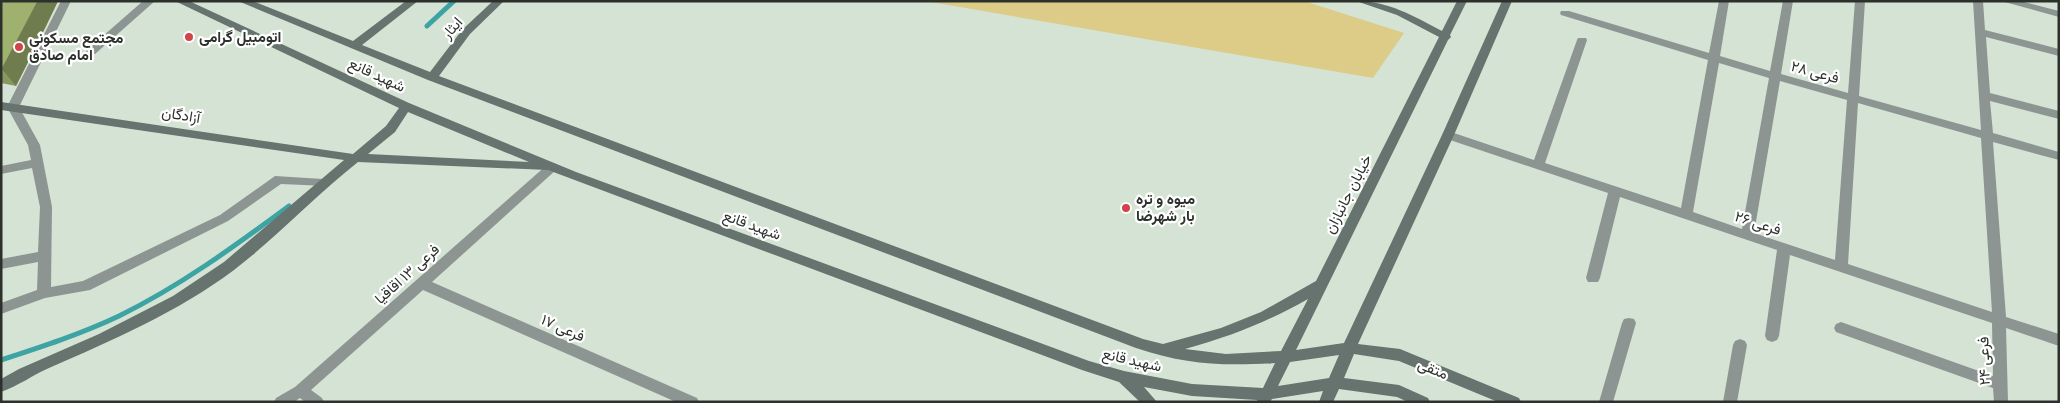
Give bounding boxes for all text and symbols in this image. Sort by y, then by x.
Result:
street label: ایثار [437,13,466,43]
place label: اتومبیل گرامی [199,28,281,46]
place label: مجتمع مسکونی امام صادق [29,29,124,65]
marker: اتومبیل گرامی [183,31,195,43]
marker: مجتمع مسکونی امام صادق [13,41,25,53]
street label: شهید قانع [345,54,408,98]
street label: فرعی ۲۸ [1789,57,1841,88]
street label: آزادگان [160,103,203,127]
street label: خیابان جانبازان [1320,151,1376,237]
place label: میوه و تره بار شهرضا [1136,190,1195,225]
marker: میوه و تره بار شهرضا [1120,202,1132,214]
street label: شهید قانع [720,206,784,246]
street label: فرعی ۲۶ [1732,207,1784,240]
street label: فرعی ۱۳ اقاقیا [371,240,444,308]
street label: فرعی ۱۷ [538,310,588,346]
street label: فرعی ۲۴ [1974,336,1995,386]
street label: شهید قانع [1100,344,1164,378]
street label: متقی [1415,355,1451,384]

